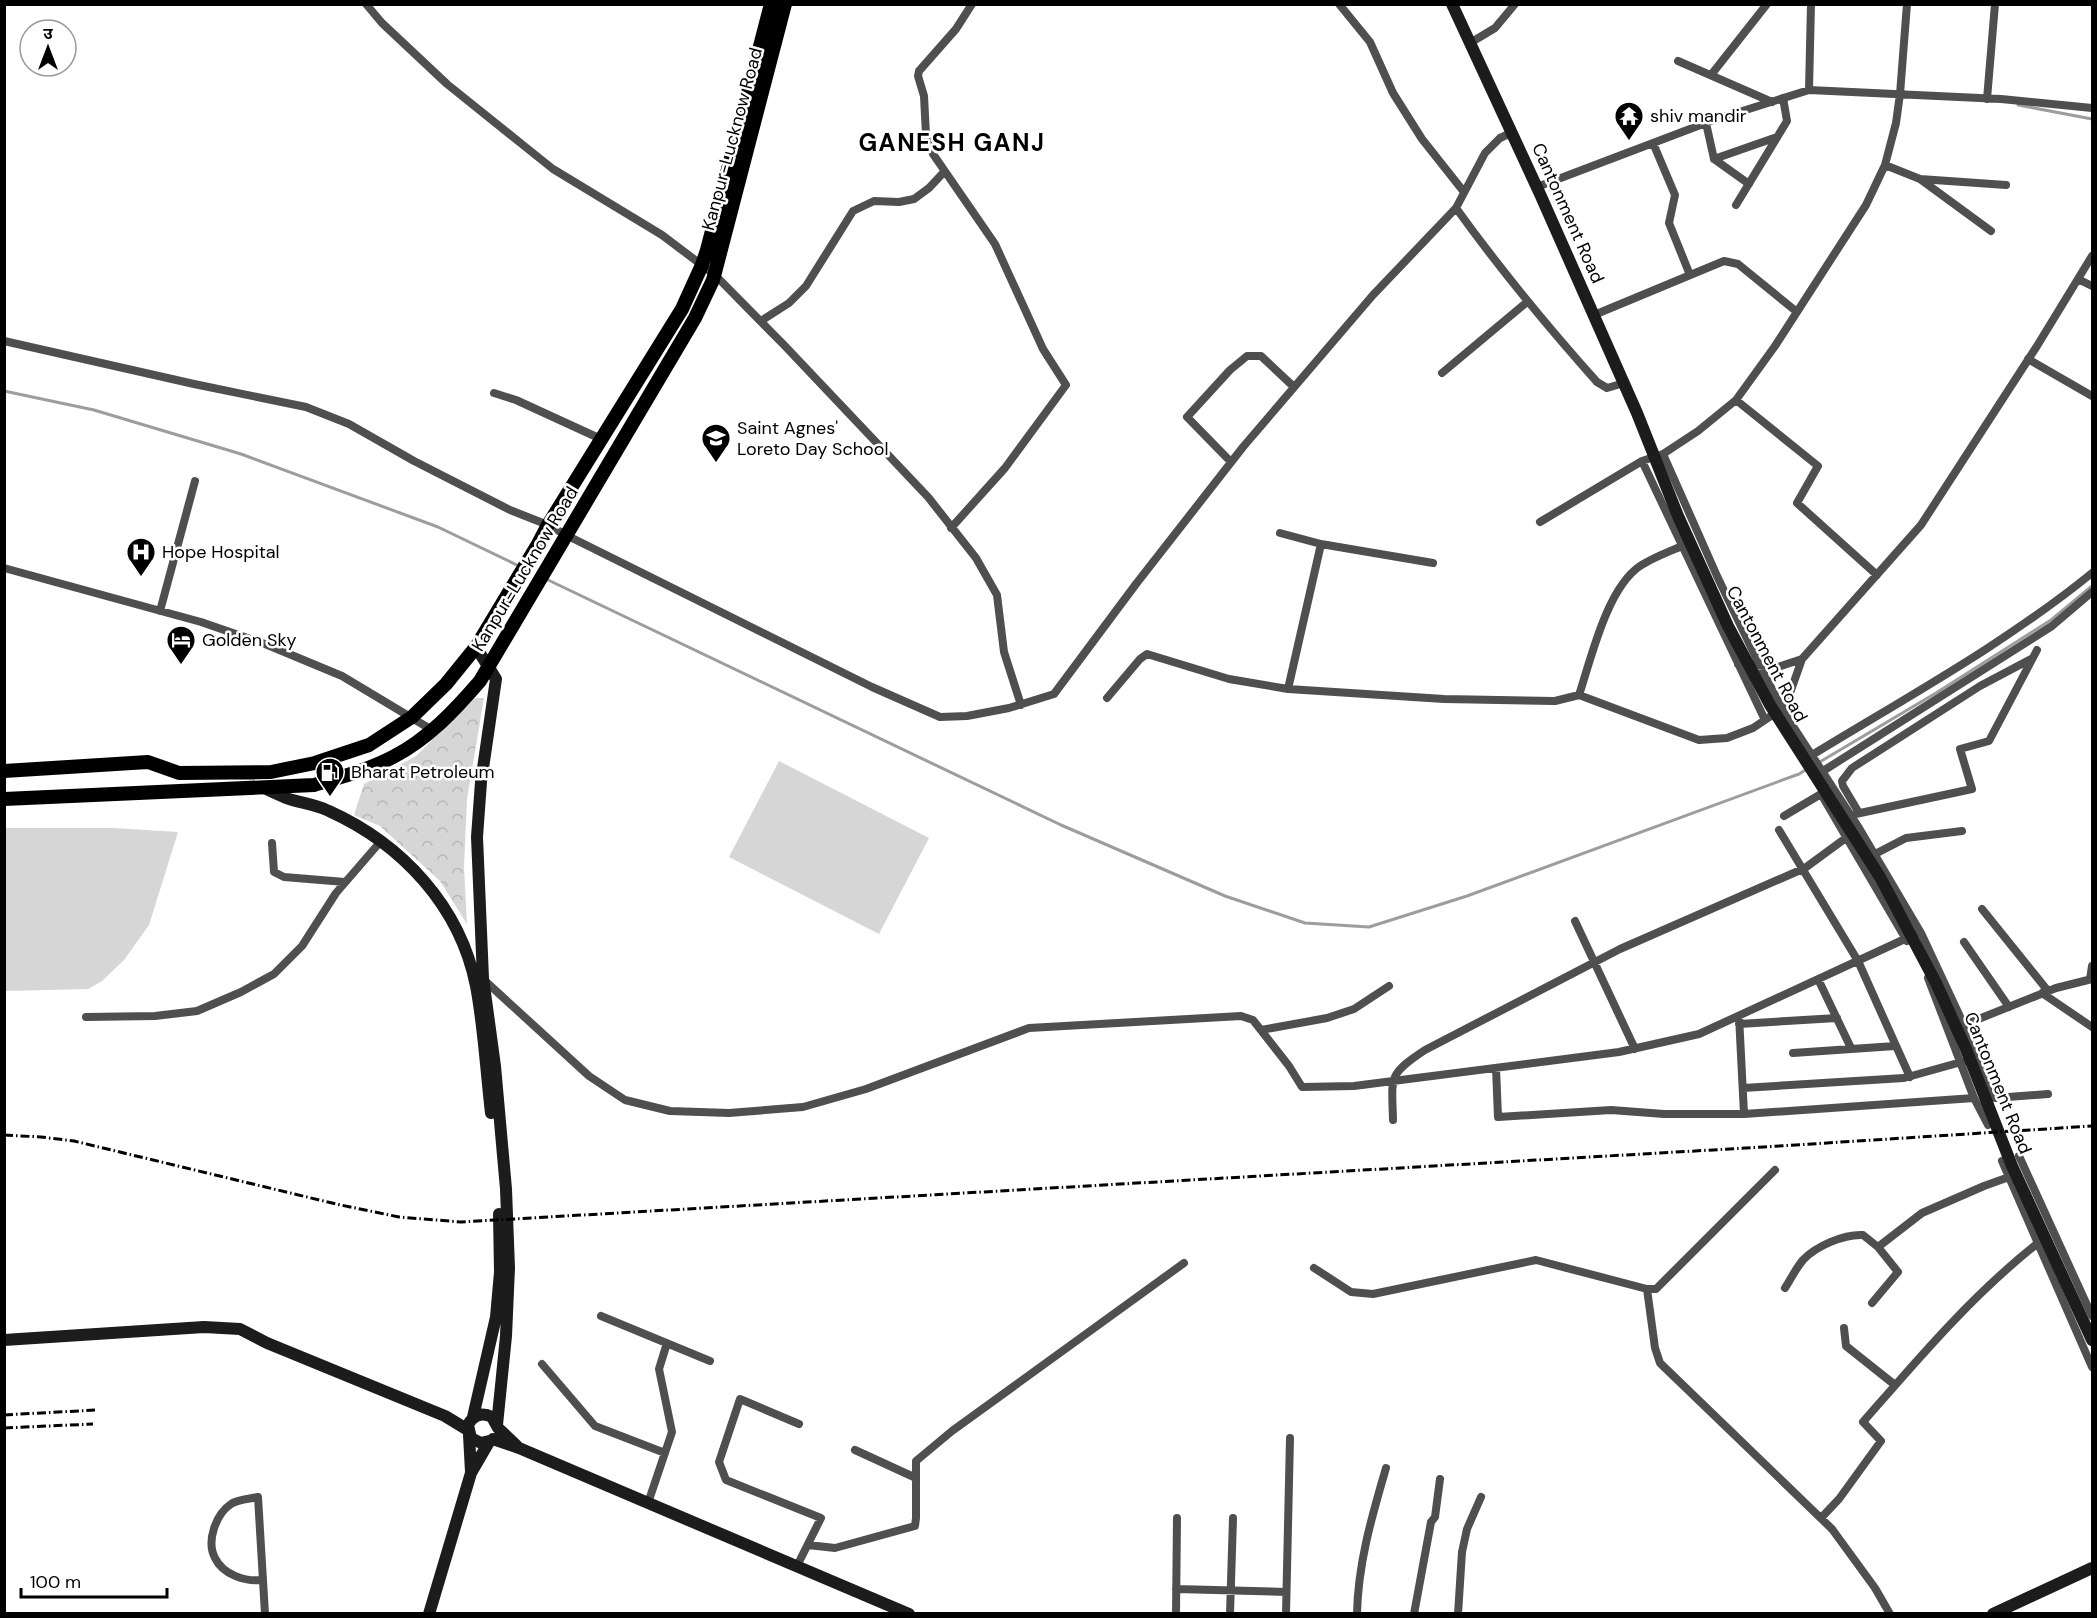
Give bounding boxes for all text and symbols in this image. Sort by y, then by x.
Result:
north arrow [18,18,78,78]
text: उ [43,23,53,44]
street label: Kanpur-Lucknow Road [696,45,768,233]
temple icon: shiv mandir [1613,100,1645,142]
place label: shiv mandir [1650,104,1747,128]
district label: GANESH GANJ [858,127,1046,158]
street label: Cantonment Road [1526,139,1610,287]
place label: Saint Agnes' Loreto Day School [737,416,888,461]
school or university icon: Saint Agnes' Loreto Day School [700,422,732,464]
street label: Kanpur-Lucknow Road [466,482,584,656]
hospital icon: Hope Hospital [125,536,157,578]
place label: Hope Hospital [162,540,280,564]
street label: Cantonment Road [1721,582,1813,726]
hotel icon: Golden Sky [165,624,197,666]
place label: Golden Sky [202,628,296,652]
fuel station icon: Bharat Petroleum [314,756,346,798]
place label: Bharat Petroleum [351,760,495,784]
street label: Cantonment Road [1959,1008,2037,1158]
scale bar [21,1561,166,1599]
text: 100 m [30,1570,81,1594]

